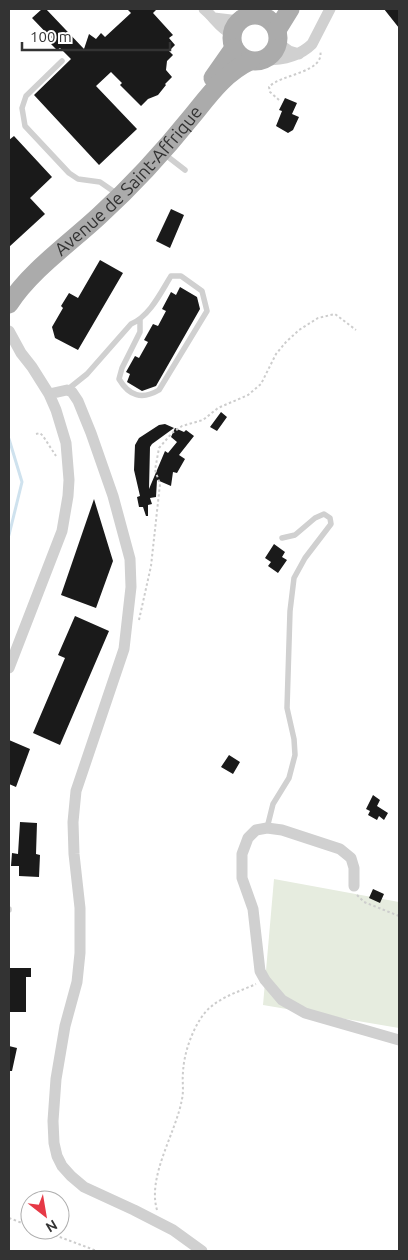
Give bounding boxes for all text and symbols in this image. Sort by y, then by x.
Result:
scale bar [22,20,170,52]
text: 100 m [30,28,72,45]
street label: Avenue de Saint-Affrique [50,101,205,259]
north arrow [20,1190,70,1240]
text: N [43,1217,60,1236]

